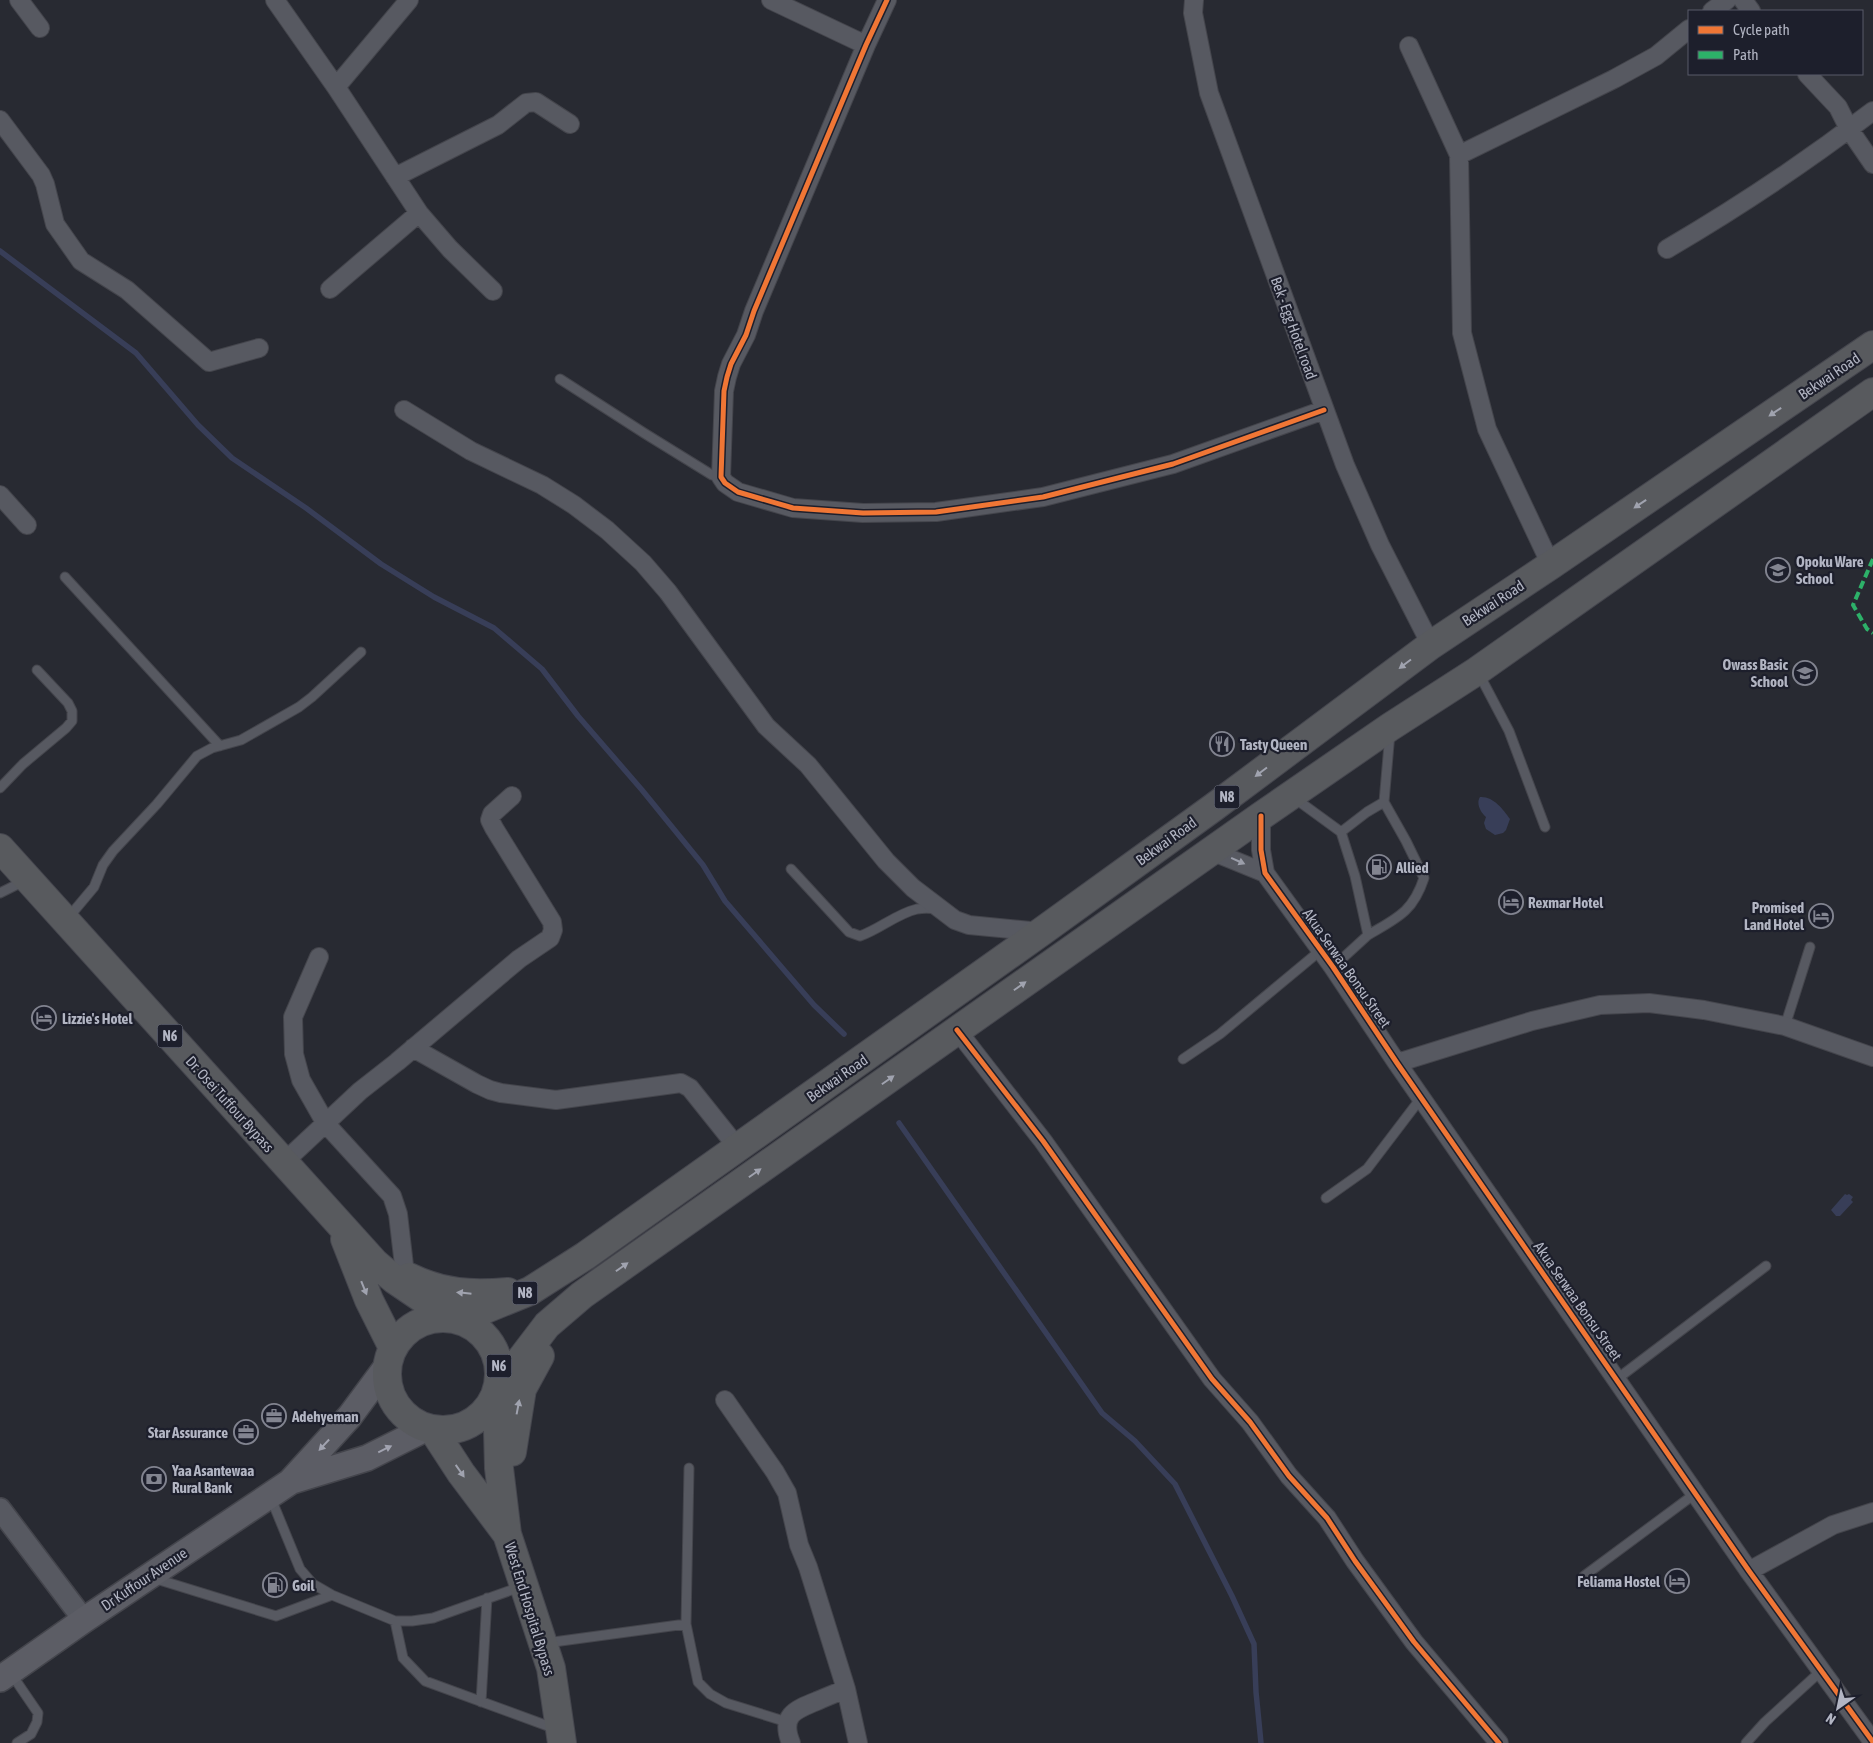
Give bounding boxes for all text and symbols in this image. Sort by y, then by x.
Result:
legend [1688,10,1863,75]
text: Cycle path [1733,21,1790,38]
text: Path [1733,46,1759,63]
street label: Bek - Egg Hotel road [1268,274,1320,382]
street label: Bekwai Road [1795,349,1863,403]
one-way arrow [1768,407,1782,417]
one-way arrow [1634,499,1647,508]
place label: Opoku Ware School [1796,553,1864,587]
school or university icon: Opoku Ware School [1765,557,1791,583]
street label: Bekwai Road [1459,577,1527,629]
place label: Owass Basic School [1722,656,1789,690]
one-way arrow [1398,659,1412,669]
school or university icon: Owass Basic School [1792,660,1818,686]
restaurant icon: Tasty Queen [1209,731,1235,757]
place label: Tasty Queen [1240,736,1307,753]
one-way arrow [1255,766,1268,777]
road number: N8 [1214,786,1240,809]
street label: Bekwai Road [1133,813,1199,869]
fuel station icon: Allied [1366,854,1392,880]
one-way arrow [1231,858,1245,866]
place label: Allied [1395,859,1429,876]
hotel icon: Rexmar Hotel [1498,889,1524,915]
place label: Rexmar Hotel [1528,894,1604,911]
place label: Promised Land Hotel [1744,899,1805,933]
hotel icon: Promised Land Hotel [1808,903,1834,929]
street label: Akua Serwaa Bonsu Street [1299,905,1395,1031]
one-way arrow [1013,981,1027,991]
hotel icon: Lizzie's Hotel [31,1005,57,1031]
place label: Lizzie's Hotel [62,1010,133,1027]
road number: N6 [158,1024,182,1048]
street label: Bekwai Road [803,1051,871,1105]
street label: Dr. Osei Tuffour Bypass [182,1053,278,1155]
one-way arrow [881,1075,894,1085]
one-way arrow [748,1168,761,1179]
street label: Akua Serwaa Bonsu Street [1530,1238,1626,1364]
one-way arrow [615,1262,629,1272]
one-way arrow [360,1281,368,1296]
road number: N8 [512,1282,538,1305]
one-way arrow [456,1289,472,1297]
road number: N6 [486,1354,512,1378]
one-way arrow [515,1399,523,1415]
office icon: Adehyeman [261,1403,287,1429]
place label: Adehyeman [291,1408,358,1425]
office icon: Star Assurance [233,1419,259,1445]
place label: Star Assurance [148,1424,228,1441]
one-way arrow [318,1439,330,1451]
one-way arrow [378,1445,392,1453]
place label: Yaa Asantewaa Rural Bank [171,1462,254,1496]
one-way arrow [455,1464,465,1478]
bank icon: Yaa Asantewaa Rural Bank [141,1466,167,1492]
street label: West End Hospital Bypass [502,1540,558,1678]
street label: Dr Kuffour Avenue [98,1544,190,1614]
hotel icon: Feliama Hostel [1664,1568,1690,1594]
fuel station icon: Goil [262,1572,288,1598]
place label: Feliama Hostel [1577,1573,1661,1590]
place label: Goil [292,1577,315,1594]
north arrow [1813,1683,1863,1733]
text: N [1823,1710,1839,1728]

